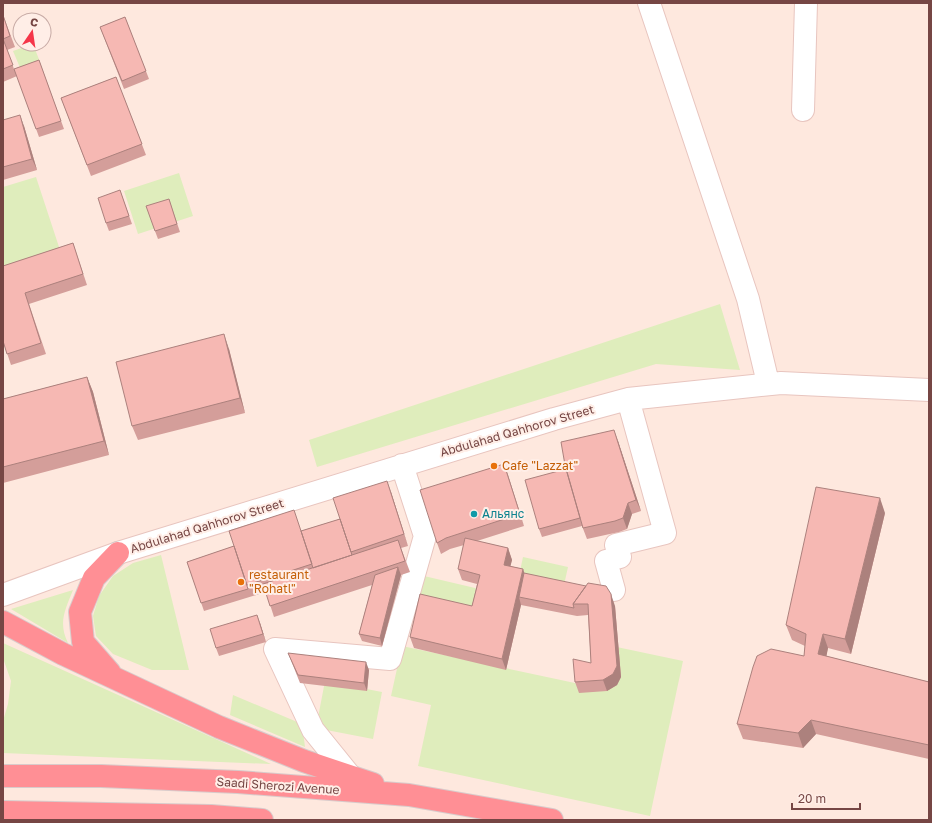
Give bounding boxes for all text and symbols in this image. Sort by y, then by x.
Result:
north arrow [12,12,52,52]
text: С [29,15,40,29]
street label: Abdulahad Qahhorov Street [438,401,596,460]
place label: Cafe "Lazzat" [502,458,578,473]
marker: Cafe "Lazzat" [489,461,499,471]
street label: Abdulahad Qahhorov Street [128,495,286,556]
place label: Альянс [482,506,525,521]
marker: Альянс [469,509,479,519]
place label: restaurant "Rohatl" [249,567,309,596]
marker: restaurant "Rohatl" [236,577,246,587]
street label: Saadi Sherozi Avenue [216,774,340,797]
scale bar [792,785,860,811]
text: 20 m [798,791,826,806]

